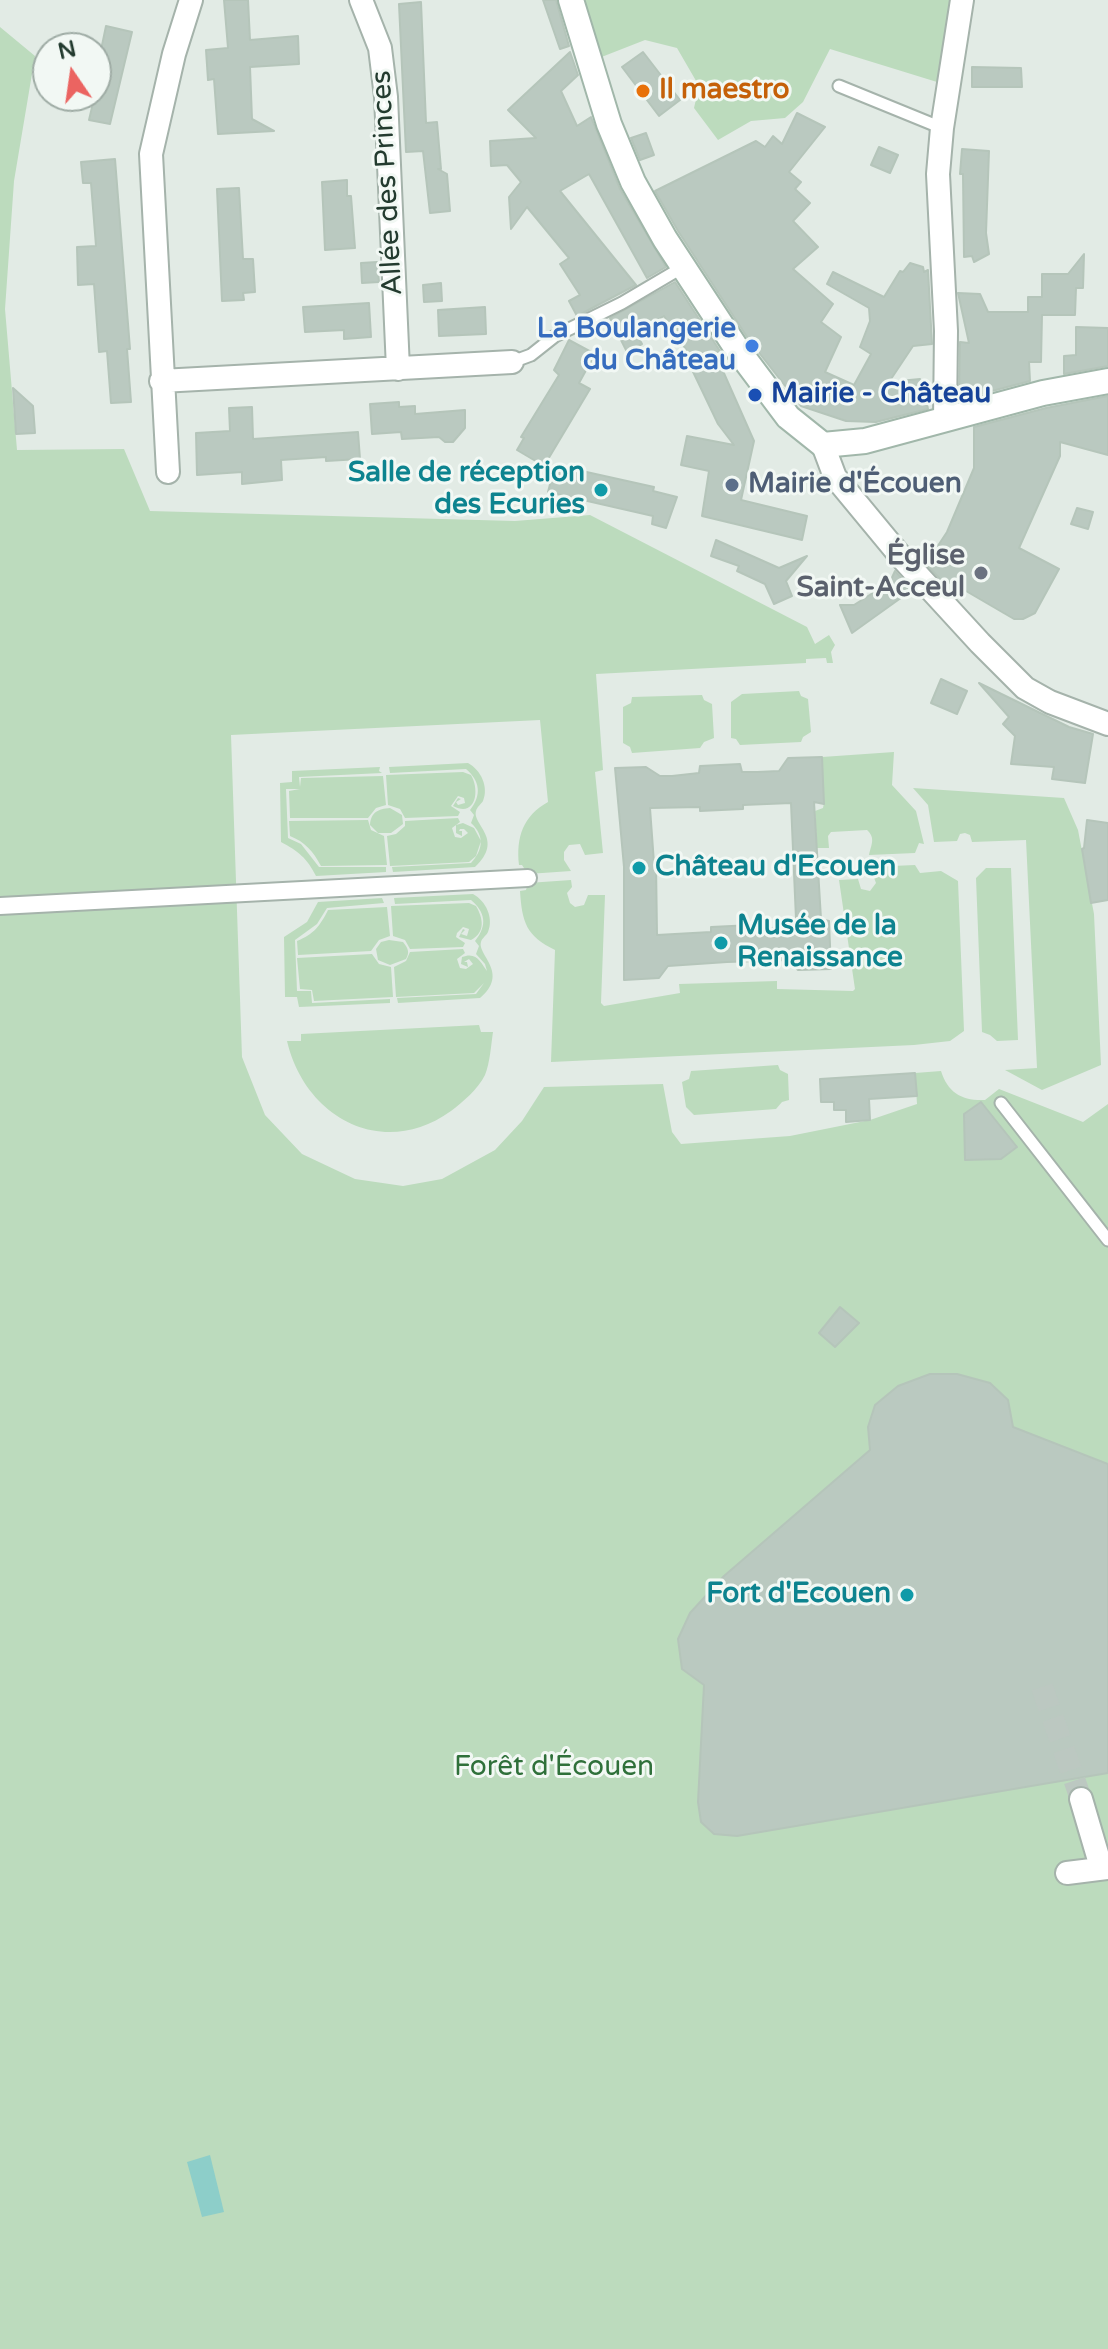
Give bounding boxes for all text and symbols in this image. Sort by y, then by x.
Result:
north arrow [32,32,112,112]
text: N [56,36,79,65]
street label: Allée des Princes [365,70,411,296]
place label: Il maestro [659,74,790,108]
marker: Il maestro [634,82,652,100]
place label: La Boulangerie du Château [537,313,736,379]
marker: La Boulangerie du Château [743,337,761,355]
place label: Mairie - Château [771,378,991,412]
marker: Mairie - Château [746,386,764,404]
place label: Salle de réception des Ecuries [348,457,585,523]
place label: Mairie d'Écouen [748,468,962,502]
marker: Mairie d'Écouen [723,476,741,494]
marker: Salle de réception des Ecuries [592,481,610,499]
place label: Église Saint-Acceul [797,540,965,606]
marker: Église Saint-Acceul [972,564,990,582]
place label: Château d'Ecouen [655,851,896,885]
marker: Château d'Ecouen [630,859,648,877]
place label: Musée de la Renaissance [737,910,903,976]
marker: Musée de la Renaissance [712,934,730,952]
place label: Fort d'Ecouen [706,1578,891,1612]
marker: Fort d'Ecouen [898,1586,916,1604]
park label: Forêt d'Écouen [454,1751,654,1785]

